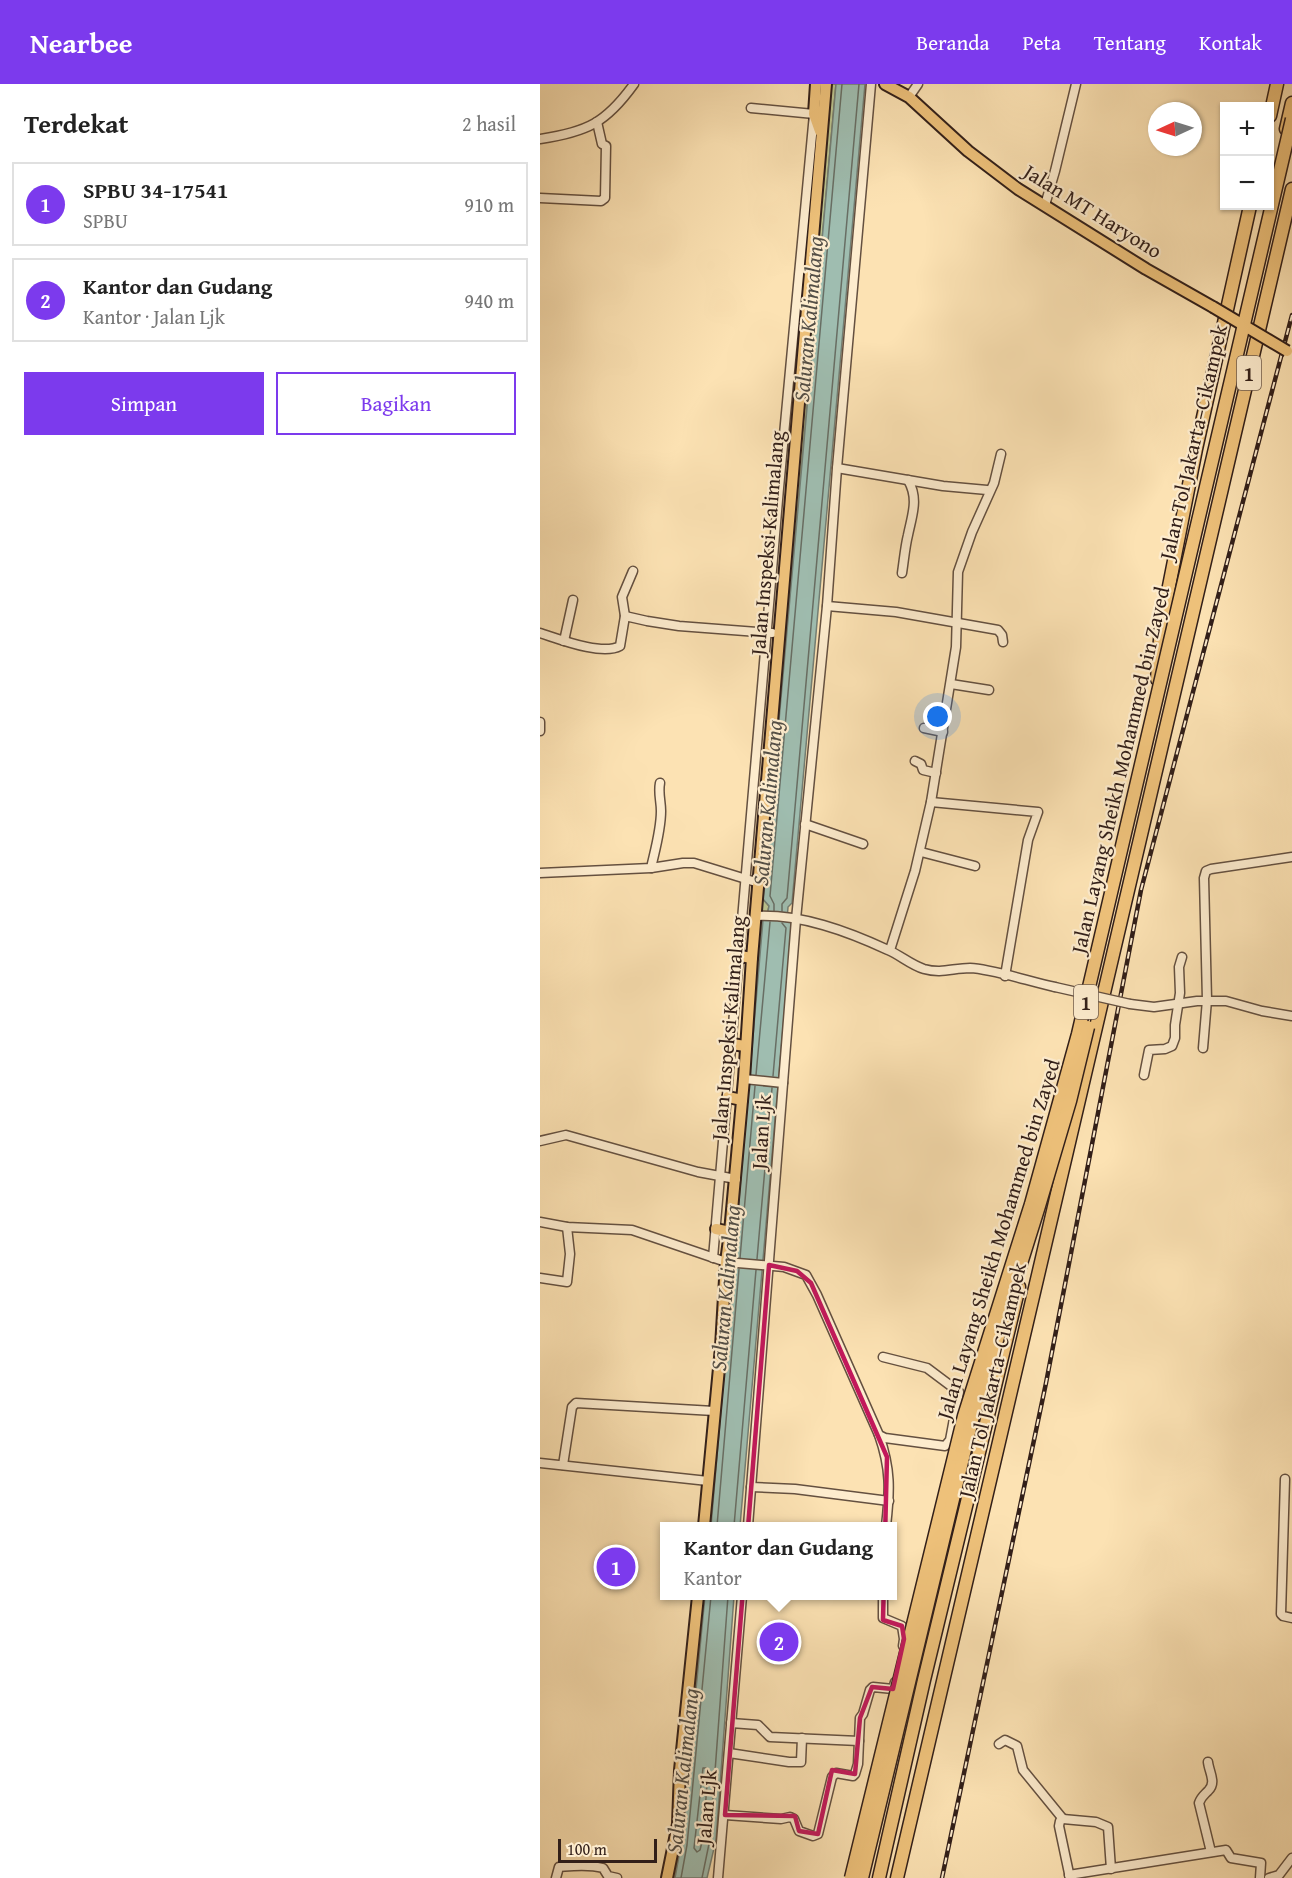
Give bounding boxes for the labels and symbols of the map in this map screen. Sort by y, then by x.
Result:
north arrow [1148,102,1202,156]
street label: Jalan MT Haryono [1015,154,1168,266]
water label: Saluran Kalimalang [785,235,831,403]
street label: Jalan Tol Jakarta–Cikampek [1150,321,1235,566]
road number: 1 [1237,356,1261,390]
street label: Jalan Inspeksi Kalimalang [741,429,792,660]
street label: Jalan Layang Sheikh Mohammed bin Zayed [1062,583,1178,959]
your location [923,702,952,731]
water label: Saluran Kalimalang [744,719,790,887]
street label: Jalan Inspeksi Kalimalang [702,914,753,1145]
road number: 1 [1074,985,1098,1019]
street label: Jalan Layang Sheikh Mohammed bin Zayed [927,1054,1068,1426]
street label: Jalan Ljk [743,1093,779,1174]
water label: Saluran Kalimalang [702,1204,748,1372]
street label: Jalan Tol Jakarta–Cikampek [949,1259,1034,1504]
pin: 1 [596,1544,636,1590]
pin: 2 [760,1620,798,1664]
water label: Saluran Kalimalang [657,1687,707,1855]
street label: Jalan Ljk [687,1768,725,1849]
scale bar [558,1836,657,1864]

